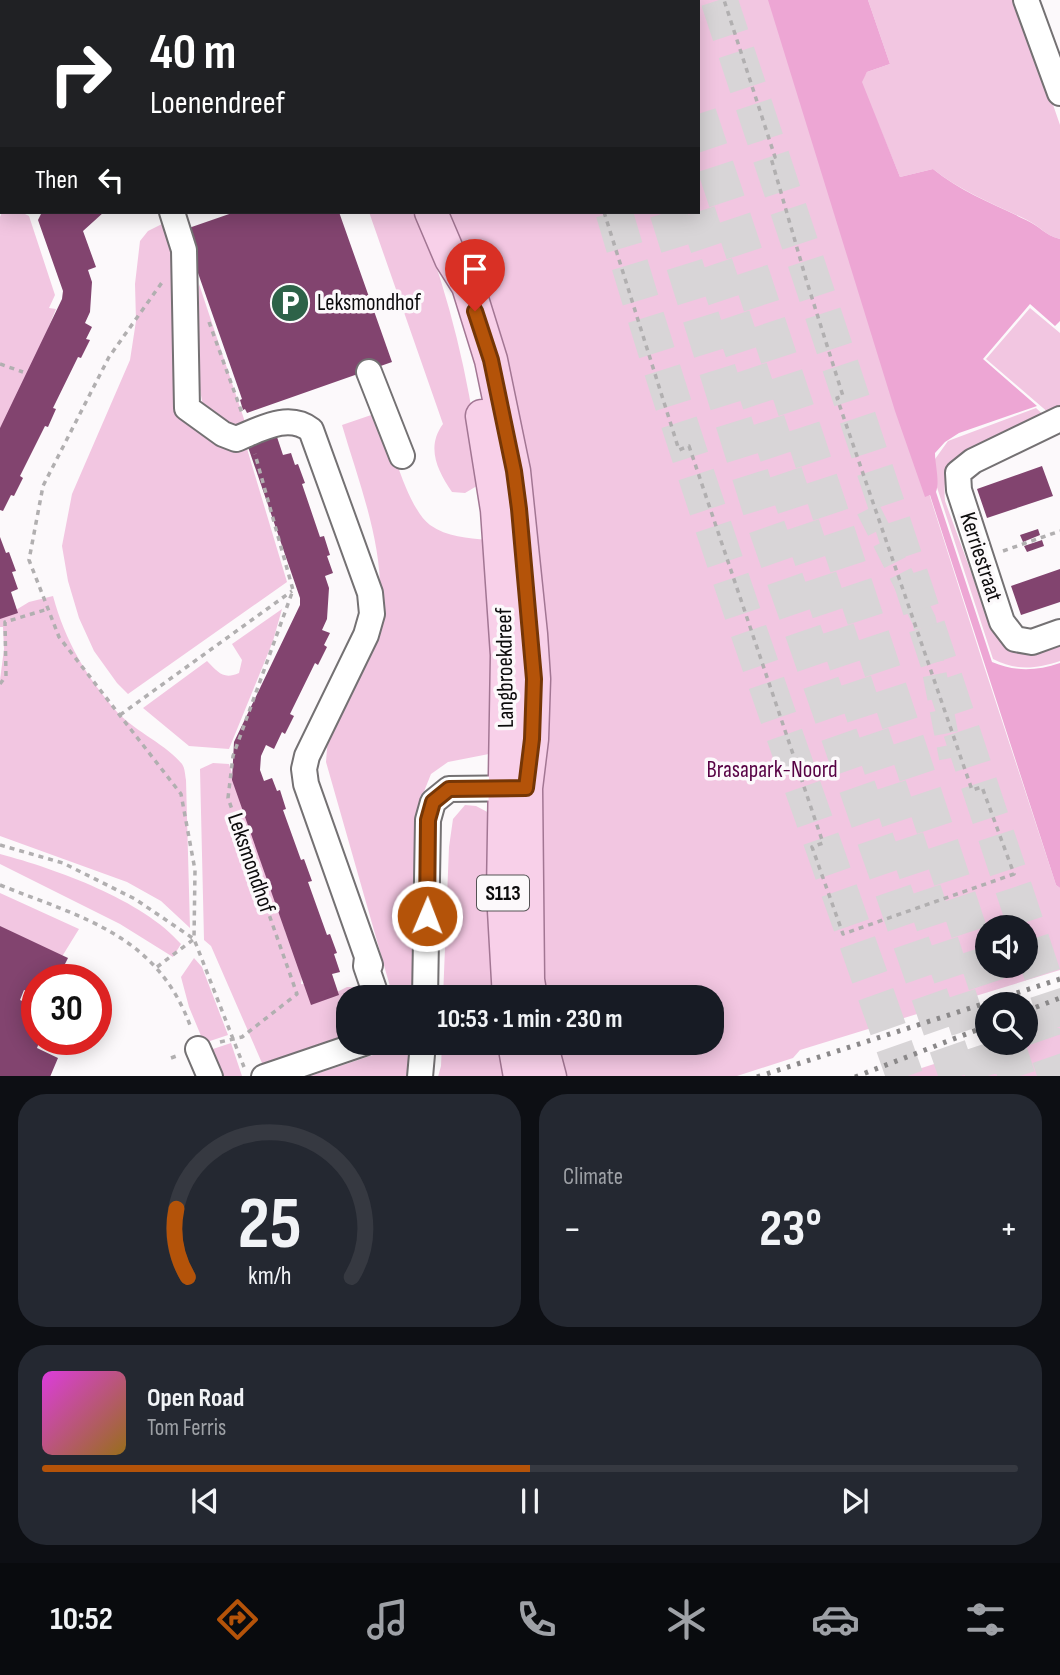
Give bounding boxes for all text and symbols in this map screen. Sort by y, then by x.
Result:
text: 40 m [150,24,236,83]
icon: right [35,28,126,119]
text: Loenendreef [150,84,285,123]
icon: left [92,161,130,199]
text: Then [35,165,78,196]
pin [445,239,505,311]
icon: arrive [456,250,494,288]
parking icon: Leksmondhof [269,282,311,324]
place label: Leksmondhof [317,289,421,317]
street label: Kerriestraat [953,509,1009,605]
street label: Langbroekdreef [490,607,520,728]
park label: Brasapark-Noord [706,756,838,784]
street label: Leksmondhof [221,809,281,917]
road number: S113 [477,876,529,910]
position arrow [390,879,464,953]
map controls [975,915,1038,1055]
button: sound [975,915,1038,978]
speed limit sign: 30 [21,964,112,1055]
button: search [975,992,1038,1055]
text: 10:53 · 1 min · 230 m [438,1004,622,1035]
text: Climate [563,1163,623,1191]
text: 25 [238,1181,301,1269]
text: 23° [759,1198,822,1261]
text: − [563,1207,582,1252]
text: + [999,1207,1018,1252]
text: km/h [248,1260,291,1291]
text: Open Road [147,1383,244,1414]
text: Tom Ferris [147,1414,226,1442]
icon: previous [186,1482,224,1520]
icon: pause [511,1482,549,1520]
icon: next [836,1482,874,1520]
icon: directions [213,1595,262,1644]
icon: music [363,1595,412,1644]
icon: phone [512,1595,561,1644]
icon: climate [662,1595,711,1644]
icon: car [811,1595,860,1644]
icon: filters [961,1595,1010,1644]
text: 10:52 [50,1600,113,1639]

